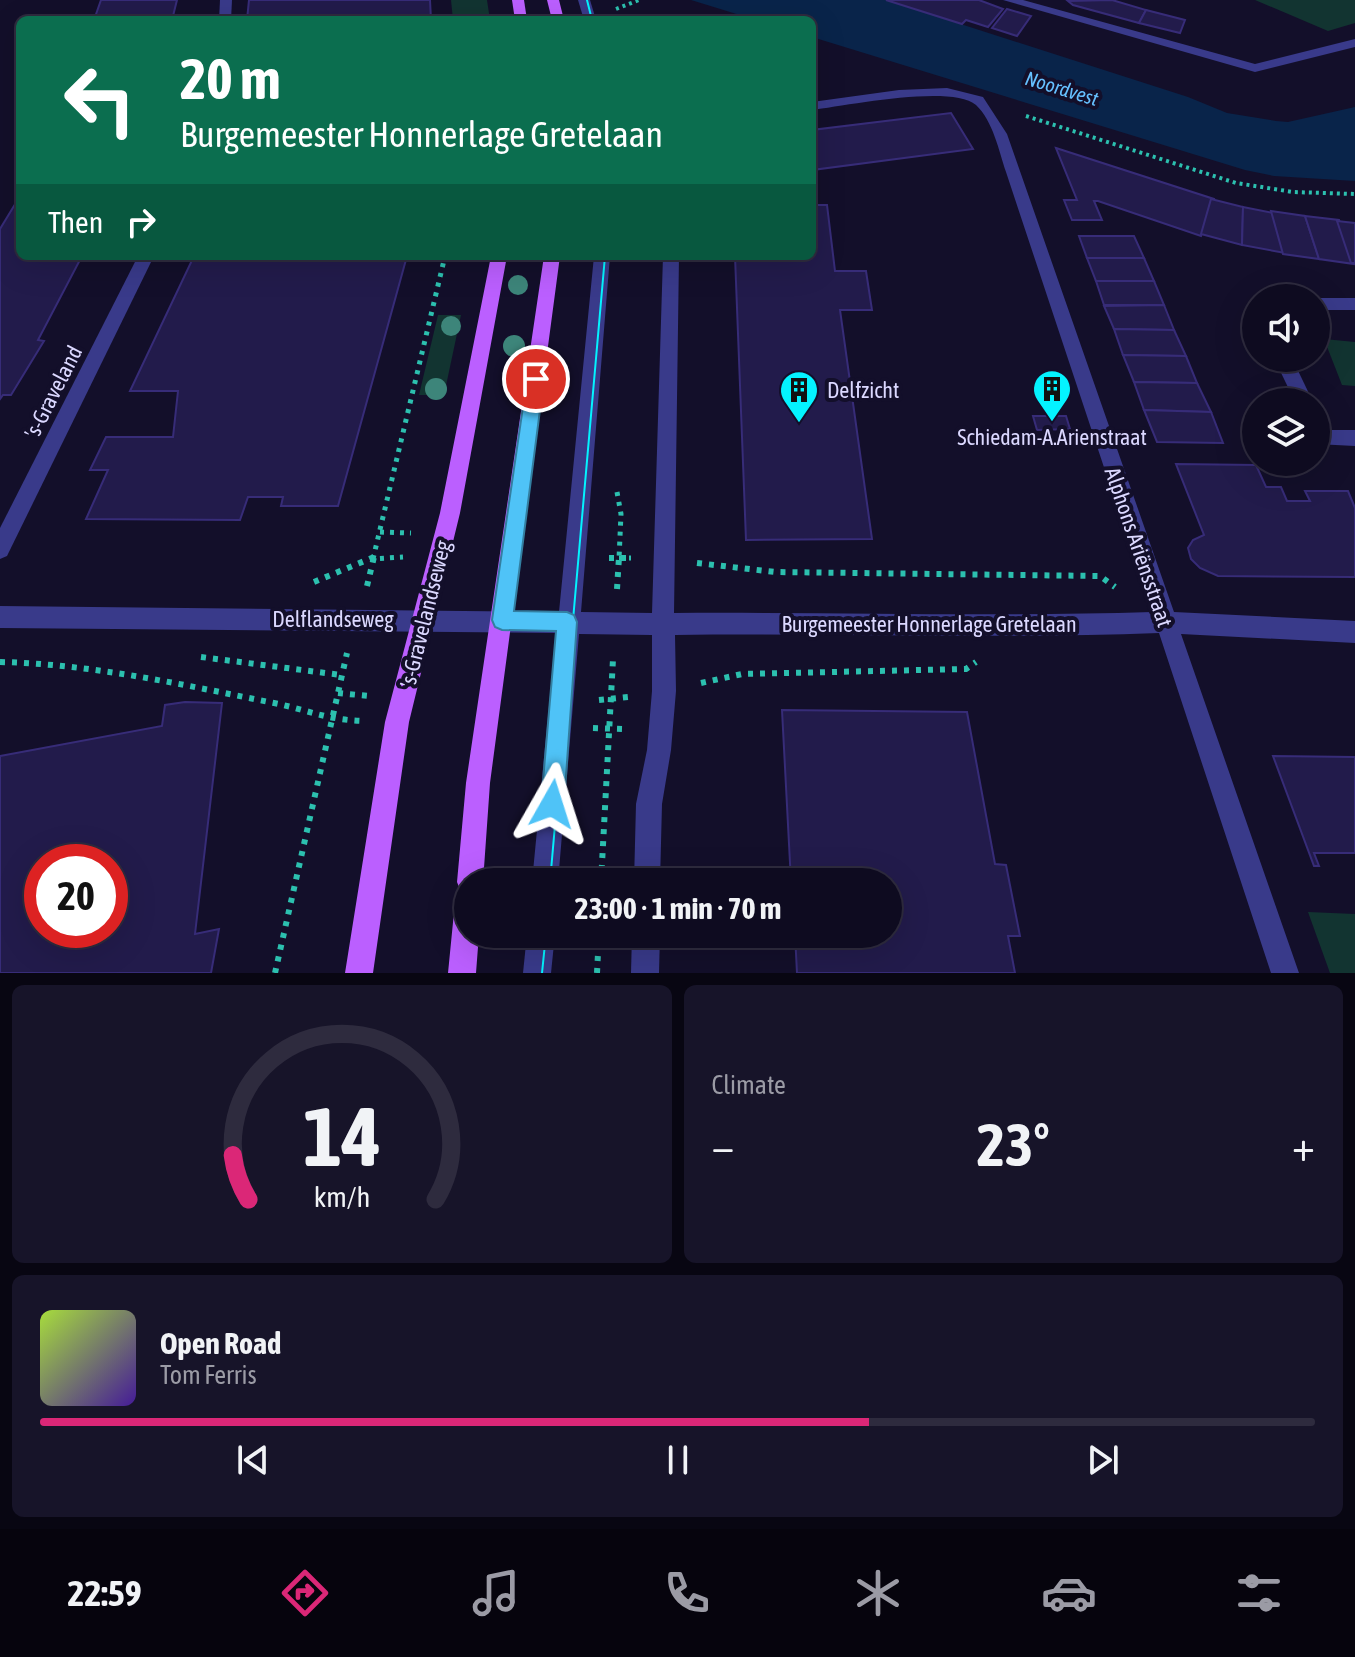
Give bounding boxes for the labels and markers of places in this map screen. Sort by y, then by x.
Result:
pin [502,345,570,413]
building icon: Schiedam-A.Arienstraat [1031,368,1073,423]
building icon: Delfzicht [778,369,820,424]
place label: Delfzicht [827,377,899,403]
place label: Schiedam-A.Arienstraat [957,424,1147,450]

